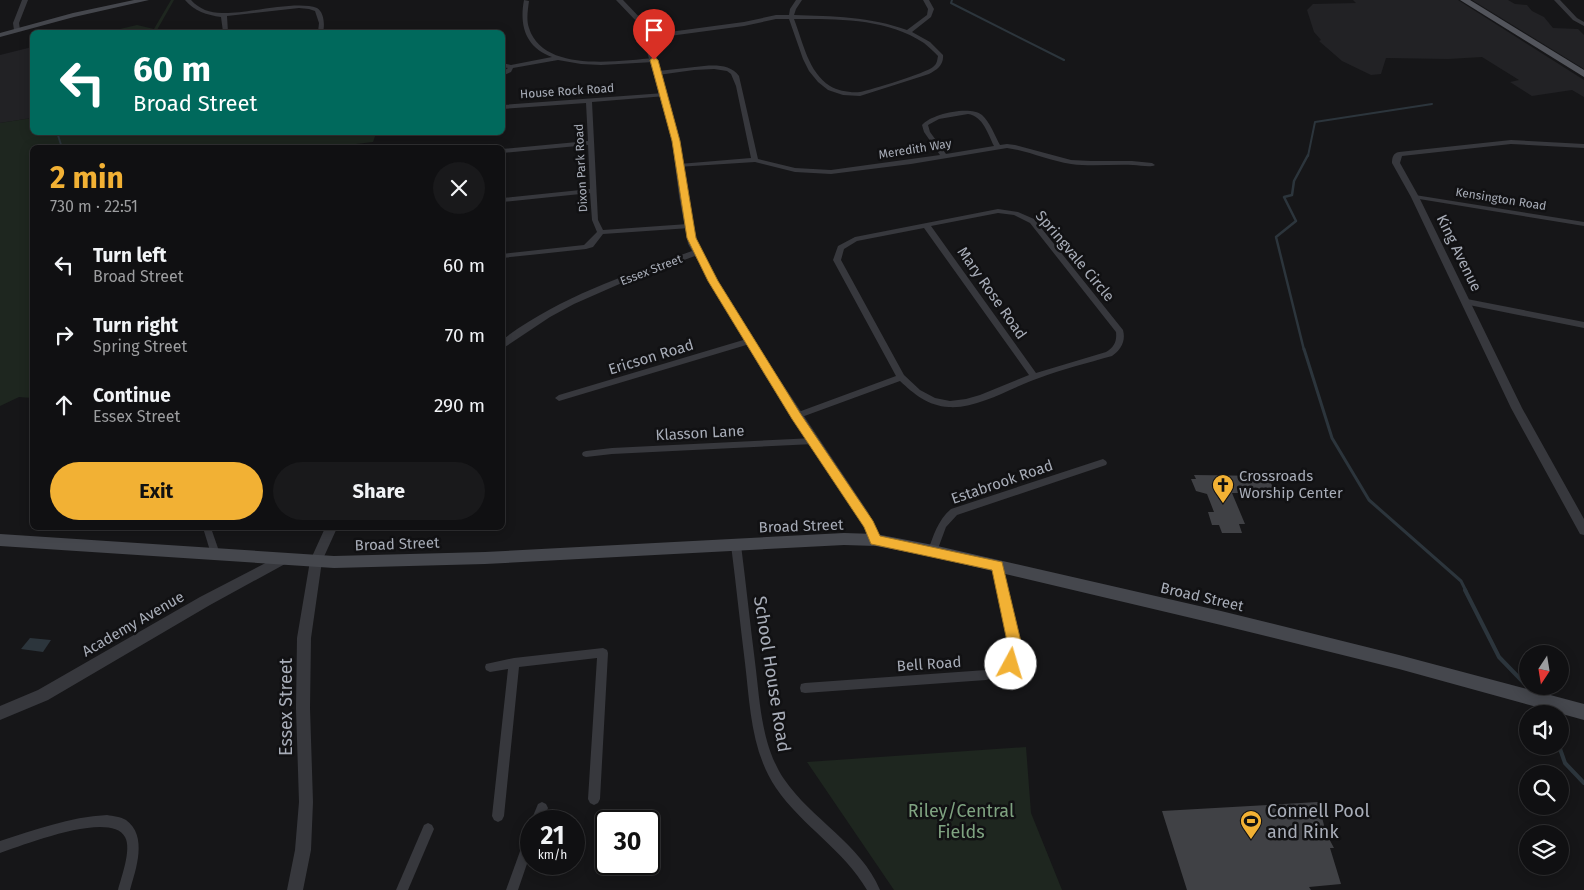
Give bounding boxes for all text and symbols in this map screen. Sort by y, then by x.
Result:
pin [633,9,675,60]
icon: arrive [640,16,668,44]
text: 60 m [133,48,211,90]
icon: left [50,50,115,115]
street label: House Rock Road [519,81,615,101]
text: Broad Street [133,90,257,117]
street label: Dixon Park Road [572,123,590,213]
street label: Meredith Way [878,136,953,162]
text: 2 min [50,160,124,196]
button: close [433,162,485,214]
street label: Kensington Road [1455,185,1547,213]
text: 730 m · 22:51 [50,197,138,216]
street label: Springvale Circle [1032,207,1118,305]
street label: King Avenue [1433,212,1485,294]
street label: Mary Rose Road [954,243,1030,343]
text: Turn left [93,244,167,267]
icon: left [50,251,78,279]
street label: Essex Street [618,252,685,288]
text: 60 m [443,254,485,277]
text: Broad Street [93,267,184,286]
text: Turn right [93,314,178,337]
icon: right [50,321,78,349]
text: 70 m [445,324,485,347]
street label: Ericson Road [606,336,696,378]
text: Spring Street [93,337,187,356]
text: Continue [93,384,171,407]
icon: ahead [50,391,78,419]
text: 290 m [434,394,485,417]
text: Essex Street [93,407,180,426]
street label: Klasson Lane [655,422,745,444]
street label: Estabrook Road [949,456,1055,508]
button: Exit [50,462,263,520]
button: Share [273,462,485,520]
place label: Crossroads Worship Center [1239,467,1343,502]
church icon: Crossroads Worship Center [1211,473,1235,504]
street label: Broad Street [758,516,844,536]
street label: Broad Street [354,534,440,554]
street label: Broad Street [1159,579,1246,615]
street label: Academy Avenue [79,588,187,660]
street label: School House Road [749,594,795,754]
position arrow [984,637,1036,689]
north arrow [1519,645,1569,695]
map controls [1519,645,1569,875]
street label: Bell Road [896,653,962,675]
street label: Essex Street [275,657,297,756]
button: sound [1519,705,1569,755]
button: search [1519,765,1569,815]
park label: Riley/Central Fields [908,800,1014,843]
place label: Connell Pool and Rink [1267,800,1370,843]
sports icon: Connell Pool and Rink [1239,809,1263,840]
speed limit sign: 30 [595,810,660,875]
text: 21 [541,821,564,851]
button: layers [1519,825,1569,875]
text: km/h [538,848,567,862]

